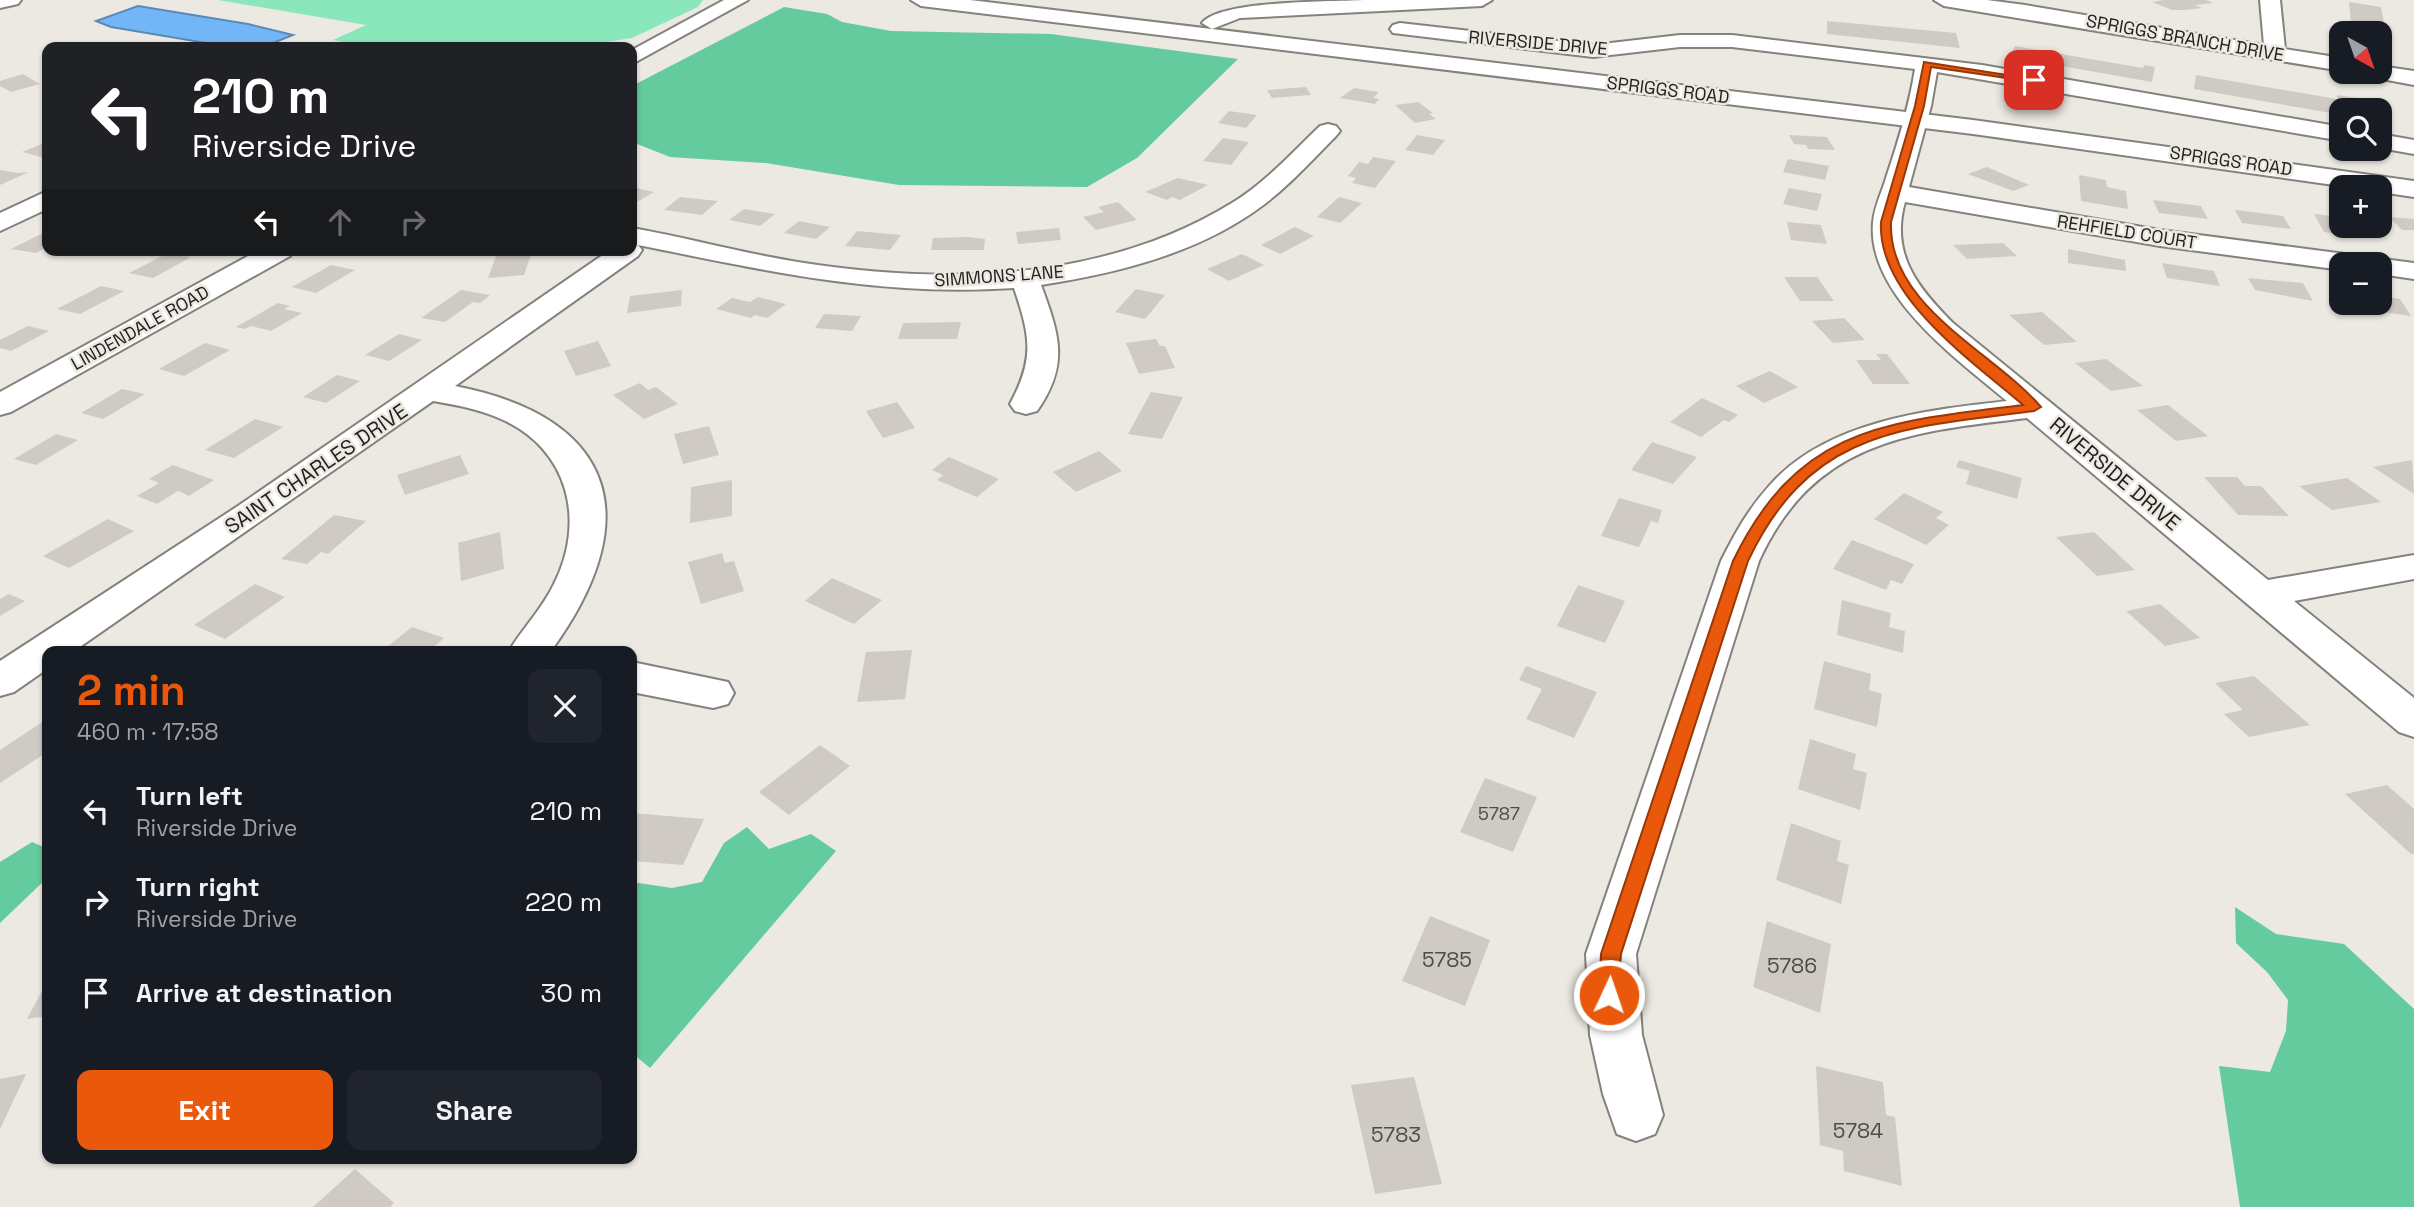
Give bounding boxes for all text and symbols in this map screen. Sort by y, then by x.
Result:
street label: SPRIGGS BRANCH DRIVE [2084,9,2286,66]
north arrow [2329,21,2392,84]
map controls [2329,21,2392,315]
street label: RIVERSIDE DRIVE [1468,25,1609,60]
pin [2004,50,2064,110]
icon: arrive [2015,61,2053,99]
text: 210 m [192,65,329,127]
icon: left [77,70,168,161]
street label: SPRIGGS ROAD [1605,71,1731,108]
button: search [2329,98,2392,161]
text: Riverside Drive [192,126,416,166]
street label: SPRIGGS ROAD [2168,141,2294,180]
button: + [2329,175,2392,238]
icon: left [248,203,286,241]
icon: ahead [321,203,359,241]
icon: right [394,203,432,241]
street label: REHFIELD COURT [2056,209,2199,254]
button: − [2329,252,2392,315]
street label: SIMMONS LANE [934,260,1064,291]
street label: LINDENDALE ROAD [67,280,213,375]
street label: SAINT CHARLES DRIVE [219,397,412,540]
street label: RIVERSIDE DRIVE [2044,411,2186,536]
text: 2 min [77,664,186,717]
button: close [528,669,602,743]
text: 460 m · 17:58 [77,717,219,747]
text: Turn left [136,779,243,813]
icon: left [77,792,115,830]
text: 210 m [530,794,602,828]
house number: 5787 [1478,802,1520,825]
text: Riverside Drive [136,813,297,843]
text: Turn right [136,870,260,904]
icon: right [77,883,115,921]
text: 220 m [525,885,602,919]
text: Riverside Drive [136,904,297,934]
house number: 5785 [1422,946,1472,973]
house number: 5786 [1767,952,1817,979]
position arrow [1572,958,1646,1032]
icon: arrive [77,974,115,1012]
text: Arrive at destination [136,976,393,1010]
text: 30 m [541,976,602,1010]
button: Exit [77,1070,333,1150]
button: Share [347,1070,602,1150]
house number: 5784 [1833,1117,1883,1144]
house number: 5783 [1371,1121,1421,1148]

